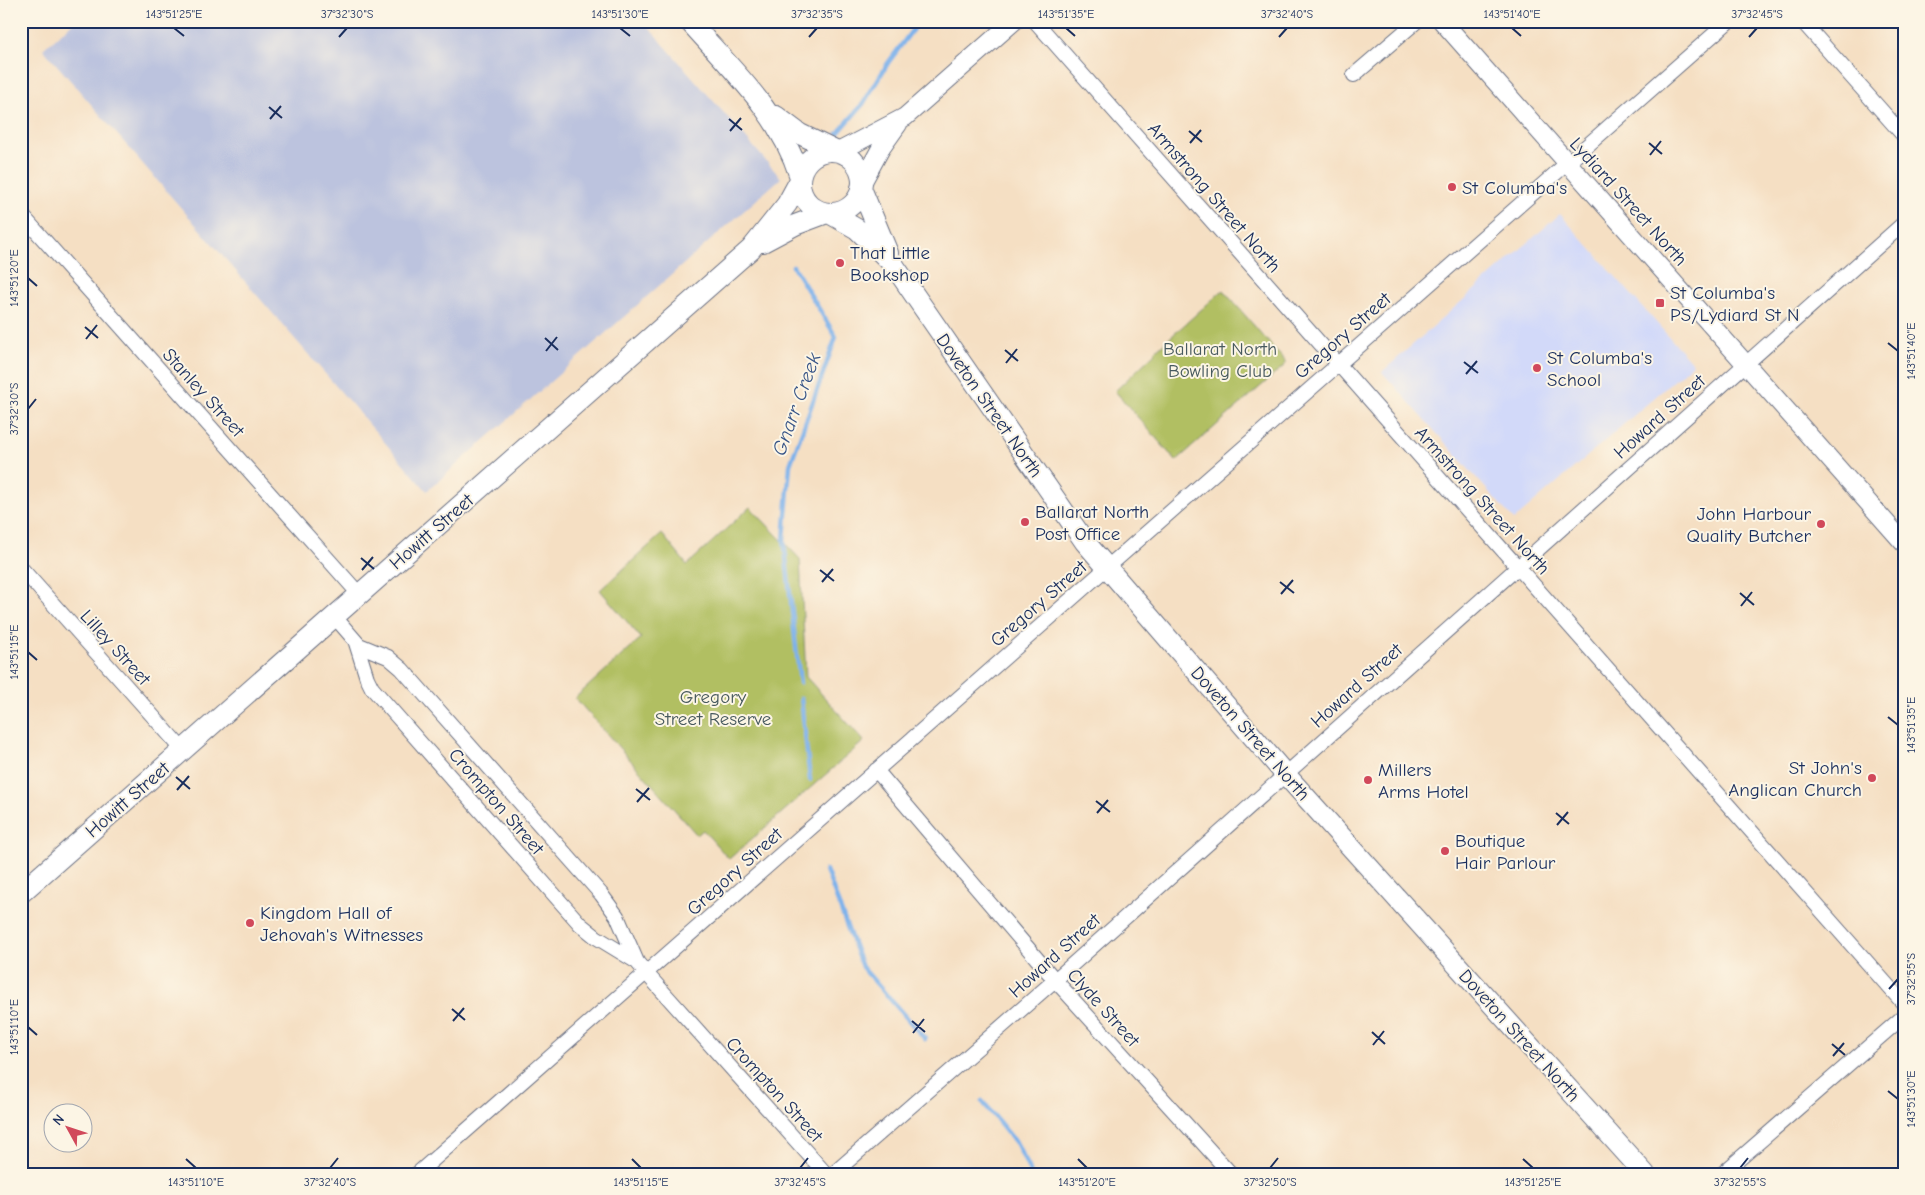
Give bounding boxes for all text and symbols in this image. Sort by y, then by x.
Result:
text: 143°51'25"E [146,7,202,21]
text: 37°32'30"S [321,7,374,21]
text: 143°51'30"E [591,7,649,21]
text: 37°32'35"S [791,7,843,21]
text: 143°51'35"E [1038,7,1094,21]
text: 37°32'40"S [1261,7,1314,21]
text: 143°51'40"E [1484,7,1540,21]
text: 37°32'45"S [1731,7,1783,21]
street label: Armstrong Street North [1143,118,1285,277]
street label: Lydiard Street North [1565,133,1692,270]
place label: St Columba's [1462,177,1567,199]
marker: St Columba's [1446,181,1458,193]
place label: That Little Bookshop [850,242,930,286]
text: 143°51'20"E [7,249,21,307]
marker: That Little Bookshop [834,257,846,269]
place label: St Columba's PS/Lydiard St N [1670,282,1799,326]
street label: Gregory Street [1290,288,1396,384]
marker: St Columba's PS/Lydiard St N [1654,297,1666,309]
text: 143°51'40"E [1904,323,1918,379]
street label: Doveton Street North [931,330,1047,482]
park label: Ballarat North Bowling Club [1163,338,1277,382]
street label: Stanley Street [158,344,249,442]
place label: St Columba's School [1547,347,1652,391]
water label: Gnarr Creek [767,349,826,459]
marker: St Columba's School [1531,362,1543,374]
street label: Howard Street [1609,370,1710,464]
text: 37°32'30"S [7,382,21,435]
street label: Armstrong Street North [1410,422,1554,579]
street label: Howitt Street [385,489,479,574]
place label: Ballarat North Post Office [1035,501,1149,545]
place label: John Harbour Quality Butcher [1687,503,1811,547]
marker: Ballarat North Post Office [1019,516,1031,528]
marker: John Harbour Quality Butcher [1815,518,1827,530]
street label: Gregory Street [986,556,1092,652]
street label: Lilley Street [76,605,155,690]
text: 143°51'15"E [7,625,21,679]
street label: Howard Street [1306,639,1407,733]
street label: Doveton Street North [1186,662,1314,805]
park label: Gregory Street Reserve [655,686,771,730]
text: 143°51'35"E [1904,697,1918,753]
street label: Crompton Street [444,744,549,860]
street label: Howitt Street [81,757,175,842]
place label: St John's Anglican Church [1728,757,1862,801]
place label: Millers Arms Hotel [1378,759,1469,803]
marker: St John's Anglican Church [1866,772,1878,784]
marker: Millers Arms Hotel [1362,774,1374,786]
street label: Gregory Street [683,823,787,920]
place label: Boutique Hair Parlour [1455,830,1556,874]
marker: Boutique Hair Parlour [1439,845,1451,857]
place label: Kingdom Hall of Jehovah's Witnesses [260,902,423,946]
street label: Howard Street [1004,909,1105,1003]
marker: Kingdom Hall of Jehovah's Witnesses [244,917,256,929]
text: 37°32'55"S [1904,952,1918,1005]
street label: Clyde Street [1062,964,1144,1052]
street label: Doveton Street North [1454,965,1584,1106]
text: 143°51'10"E [7,999,21,1055]
street label: Crompton Street [721,1033,828,1147]
text: 143°51'30"E [1904,1070,1918,1128]
north arrow [42,1102,92,1152]
text: N [49,1111,68,1129]
text: 143°51'10"E [168,1175,224,1189]
text: 37°32'40"S [304,1175,357,1189]
text: 143°51'15"E [614,1175,668,1189]
text: 37°32'45"S [774,1175,826,1189]
text: 143°51'20"E [1058,1175,1116,1189]
text: 37°32'50"S [1243,1175,1297,1189]
text: 143°51'25"E [1505,1175,1561,1189]
text: 37°32'55"S [1714,1175,1767,1189]

